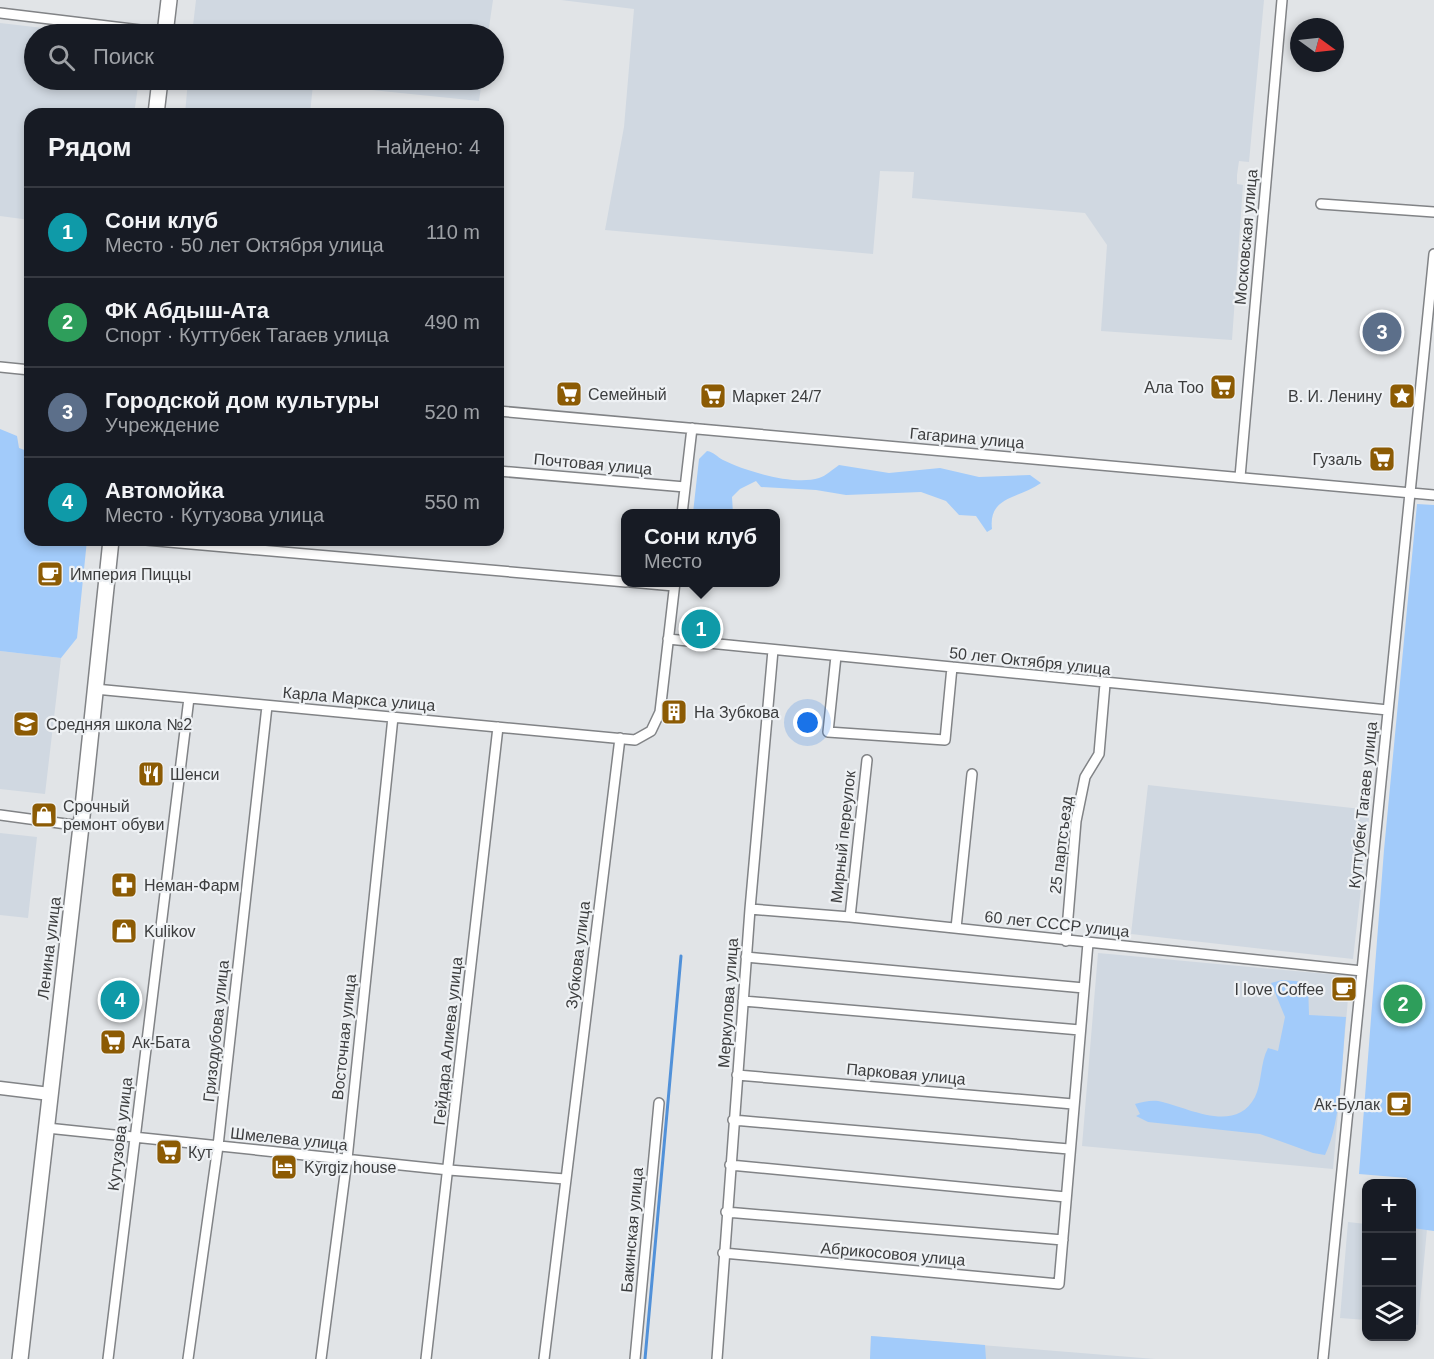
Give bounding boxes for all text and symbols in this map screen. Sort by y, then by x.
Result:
north arrow [1290,18,1344,72]
search box [24,24,504,90]
icon: search [45,41,78,74]
text: Поиск [93,44,154,69]
text: Рядом [48,132,131,162]
text: Найдено: 4 [376,136,480,158]
street label: Московская улица [1232,168,1260,306]
text: Сони клуб [105,208,218,233]
text: 1 [62,221,73,243]
text: 110 m [426,221,480,243]
text: Место · 50 лет Октября улица [105,234,384,256]
text: ФК Абдыш-Ата [105,298,269,323]
pin: 3 [1362,310,1402,354]
text: 2 [62,311,73,333]
text: 490 m [424,311,480,333]
text: Спорт · Куттубек Тагаев улица [105,324,389,346]
supermarket icon: Ала Тоо [1208,372,1238,402]
supermarket icon: Семейный [554,379,584,409]
place label: Ала Тоо [1144,379,1204,396]
supermarket icon: Маркет 24/7 [698,381,728,411]
place icon: В. И. Ленину [1387,381,1417,411]
place label: Семейный [588,386,667,403]
text: Городской дом культуры [105,388,380,413]
place label: Маркет 24/7 [732,388,822,405]
place label: В. И. Ленину [1288,388,1382,405]
text: 3 [62,401,73,423]
text: 520 m [424,401,480,423]
text: Учреждение [105,414,220,436]
street label: Гагарина улица [909,425,1025,451]
supermarket icon: Гузаль [1367,444,1397,474]
street label: Почтовая улица [533,450,653,478]
place label: Гузаль [1313,451,1362,468]
text: Автомойка [105,478,224,503]
text: 4 [62,491,73,513]
text: 550 m [424,491,480,513]
text: Место · Кутузова улица [105,504,324,526]
popup [621,509,780,587]
text: Сони клуб [644,524,757,549]
text: Место [644,550,702,572]
cafe icon: Империя Пиццы [35,559,65,589]
place label: Империя Пиццы [70,566,191,583]
pin: 1 [682,606,720,652]
street label: 50 лет Октября улица [948,644,1112,678]
street label: Карла Маркса улица [282,684,436,714]
building icon: На Зубкова [659,697,689,727]
place label: На Зубкова [694,704,779,721]
your location [793,708,822,737]
school or university icon: Средняя школа №2 [11,709,41,739]
place label: Средняя школа №2 [46,716,192,733]
street label: Куттубек Тагаев улица [1346,721,1380,889]
restaurant icon: Шенси [136,759,166,789]
place label: Шенси [170,766,219,783]
street label: Мирный переулок [828,769,859,904]
street label: 25 партсъезд [1047,794,1076,895]
place label: Срочный ремонт обуви [63,798,164,833]
shop icon: Срочный ремонт обуви [29,800,59,830]
pharmacy icon: Неман-Фарм [109,870,139,900]
place label: Неман-Фарм [144,877,239,894]
street label: Ленина улица [34,896,64,1000]
street label: Зубкова улица [563,900,593,1010]
street label: 60 лет СССР улица [984,908,1130,940]
shop icon: Kulikov [109,916,139,946]
place label: Kulikov [144,923,196,940]
street label: Меркулова улица [715,937,741,1069]
street label: Гейдара Алиева улица [431,956,465,1126]
street label: Гризодубова улица [200,959,232,1103]
street label: Восточная улица [329,973,359,1101]
cafe icon: I love Coffee [1329,974,1359,1004]
pin: 4 [100,978,140,1022]
place label: I love Coffee [1234,981,1324,998]
pin: 2 [1384,982,1422,1026]
supermarket icon: Ак-Бата [98,1027,128,1057]
place label: Ак-Бата [132,1034,190,1051]
street label: Парковая улица [846,1060,966,1088]
street label: Кутузова улица [105,1076,135,1192]
cafe icon: Ак-Булак [1384,1089,1414,1119]
place label: Ак-Булак [1314,1096,1381,1113]
street label: Шмелева улица [229,1124,349,1154]
supermarket icon: Кут [154,1137,184,1167]
place label: Кут [188,1144,213,1161]
hotel icon: Kyrgiz house [269,1152,299,1182]
place label: Kyrgiz house [304,1159,397,1176]
street label: Бакинская улица [618,1167,646,1293]
map controls [1362,1179,1416,1341]
button: + [1362,1179,1416,1233]
button: − [1362,1233,1416,1287]
street label: Абрикосовоя улица [820,1239,966,1269]
button: layers [1362,1287,1416,1341]

